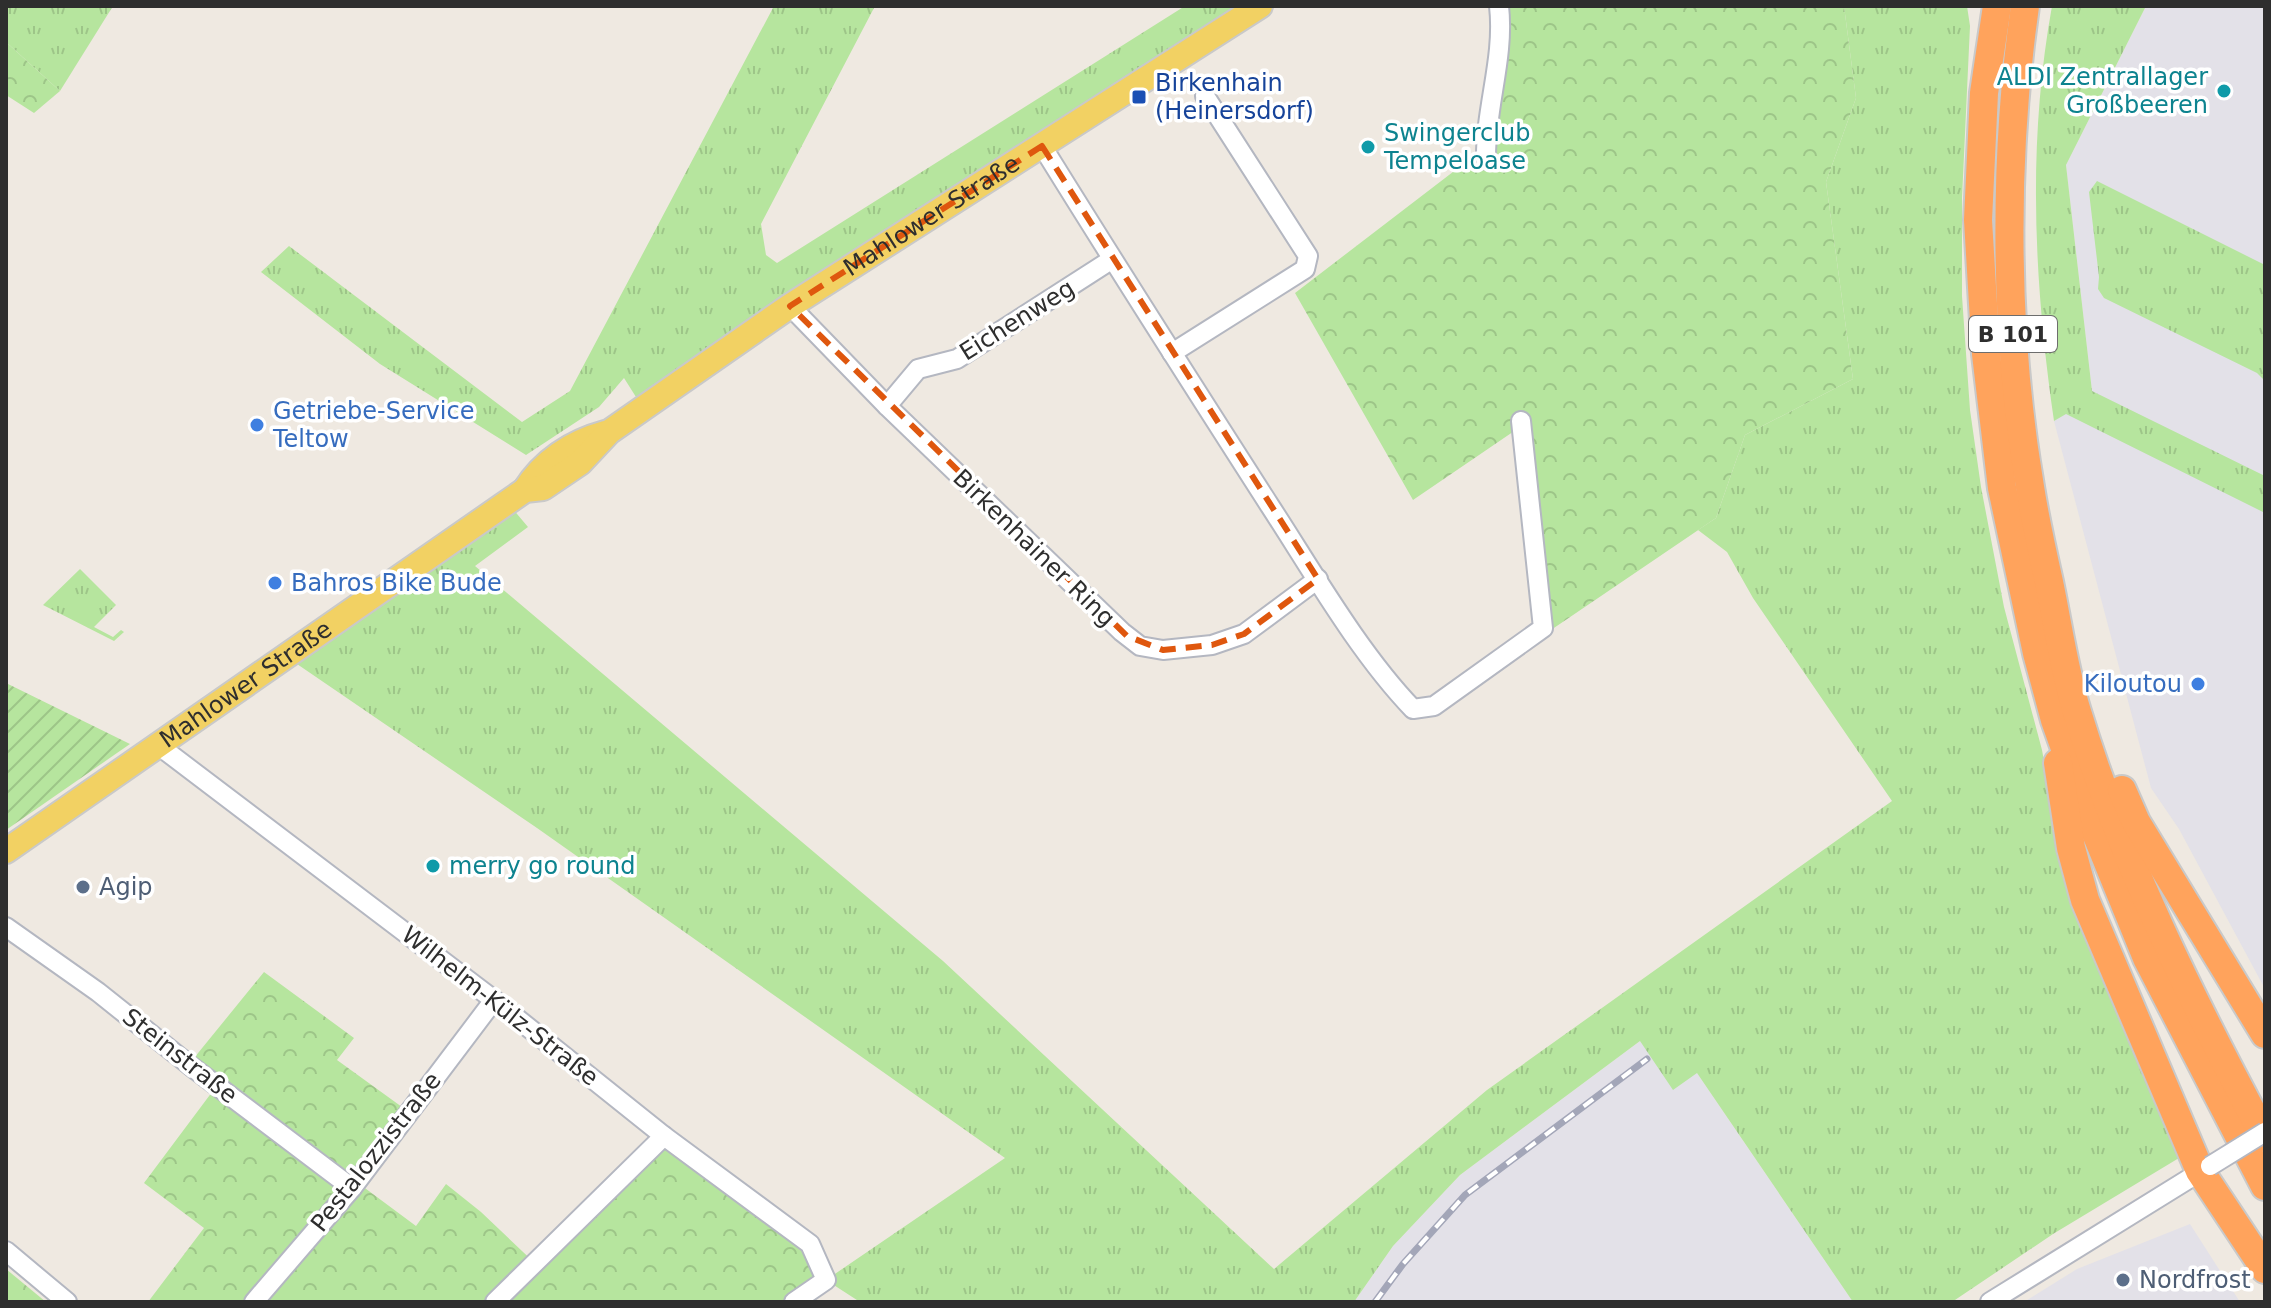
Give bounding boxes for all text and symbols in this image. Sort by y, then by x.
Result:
place label: ALDI Zentrallager Großbeeren [1997,63,2208,119]
place label: Birkenhain (Heinersdorf) [1155,69,1314,125]
marker: ALDI Zentrallager Großbeeren [2215,82,2233,100]
marker: Birkenhain (Heinersdorf) [1130,88,1148,106]
place label: Swingerclub Tempeloase [1383,119,1530,175]
marker: Swingerclub Tempeloase [1359,138,1377,156]
street label: Mahlower Straße [839,149,1025,282]
street label: Eichenweg [955,274,1079,366]
road number: B 101 [1969,316,2057,352]
place label: Getriebe-Service Teltow [272,397,474,453]
marker: Getriebe-Service Teltow [248,416,266,434]
street label: Birkenhainer Ring [947,464,1121,632]
place label: Bahros Bike Bude [291,569,502,597]
marker: Bahros Bike Bude [266,574,284,592]
street label: Mahlower Straße [154,615,337,754]
place label: Kiloutou [2084,670,2182,698]
marker: Kiloutou [2189,675,2207,693]
place label: merry go round [449,852,636,880]
marker: merry go round [424,857,442,875]
place label: Agip [99,873,153,901]
marker: Agip [74,878,92,896]
street label: Wilhelm-Külz-Straße [396,920,604,1092]
street label: Steinstraße [117,1003,243,1109]
street label: Pestalozzistraße [305,1067,447,1237]
place label: Nordfrost [2139,1266,2251,1294]
marker: Nordfrost [2114,1271,2132,1289]

